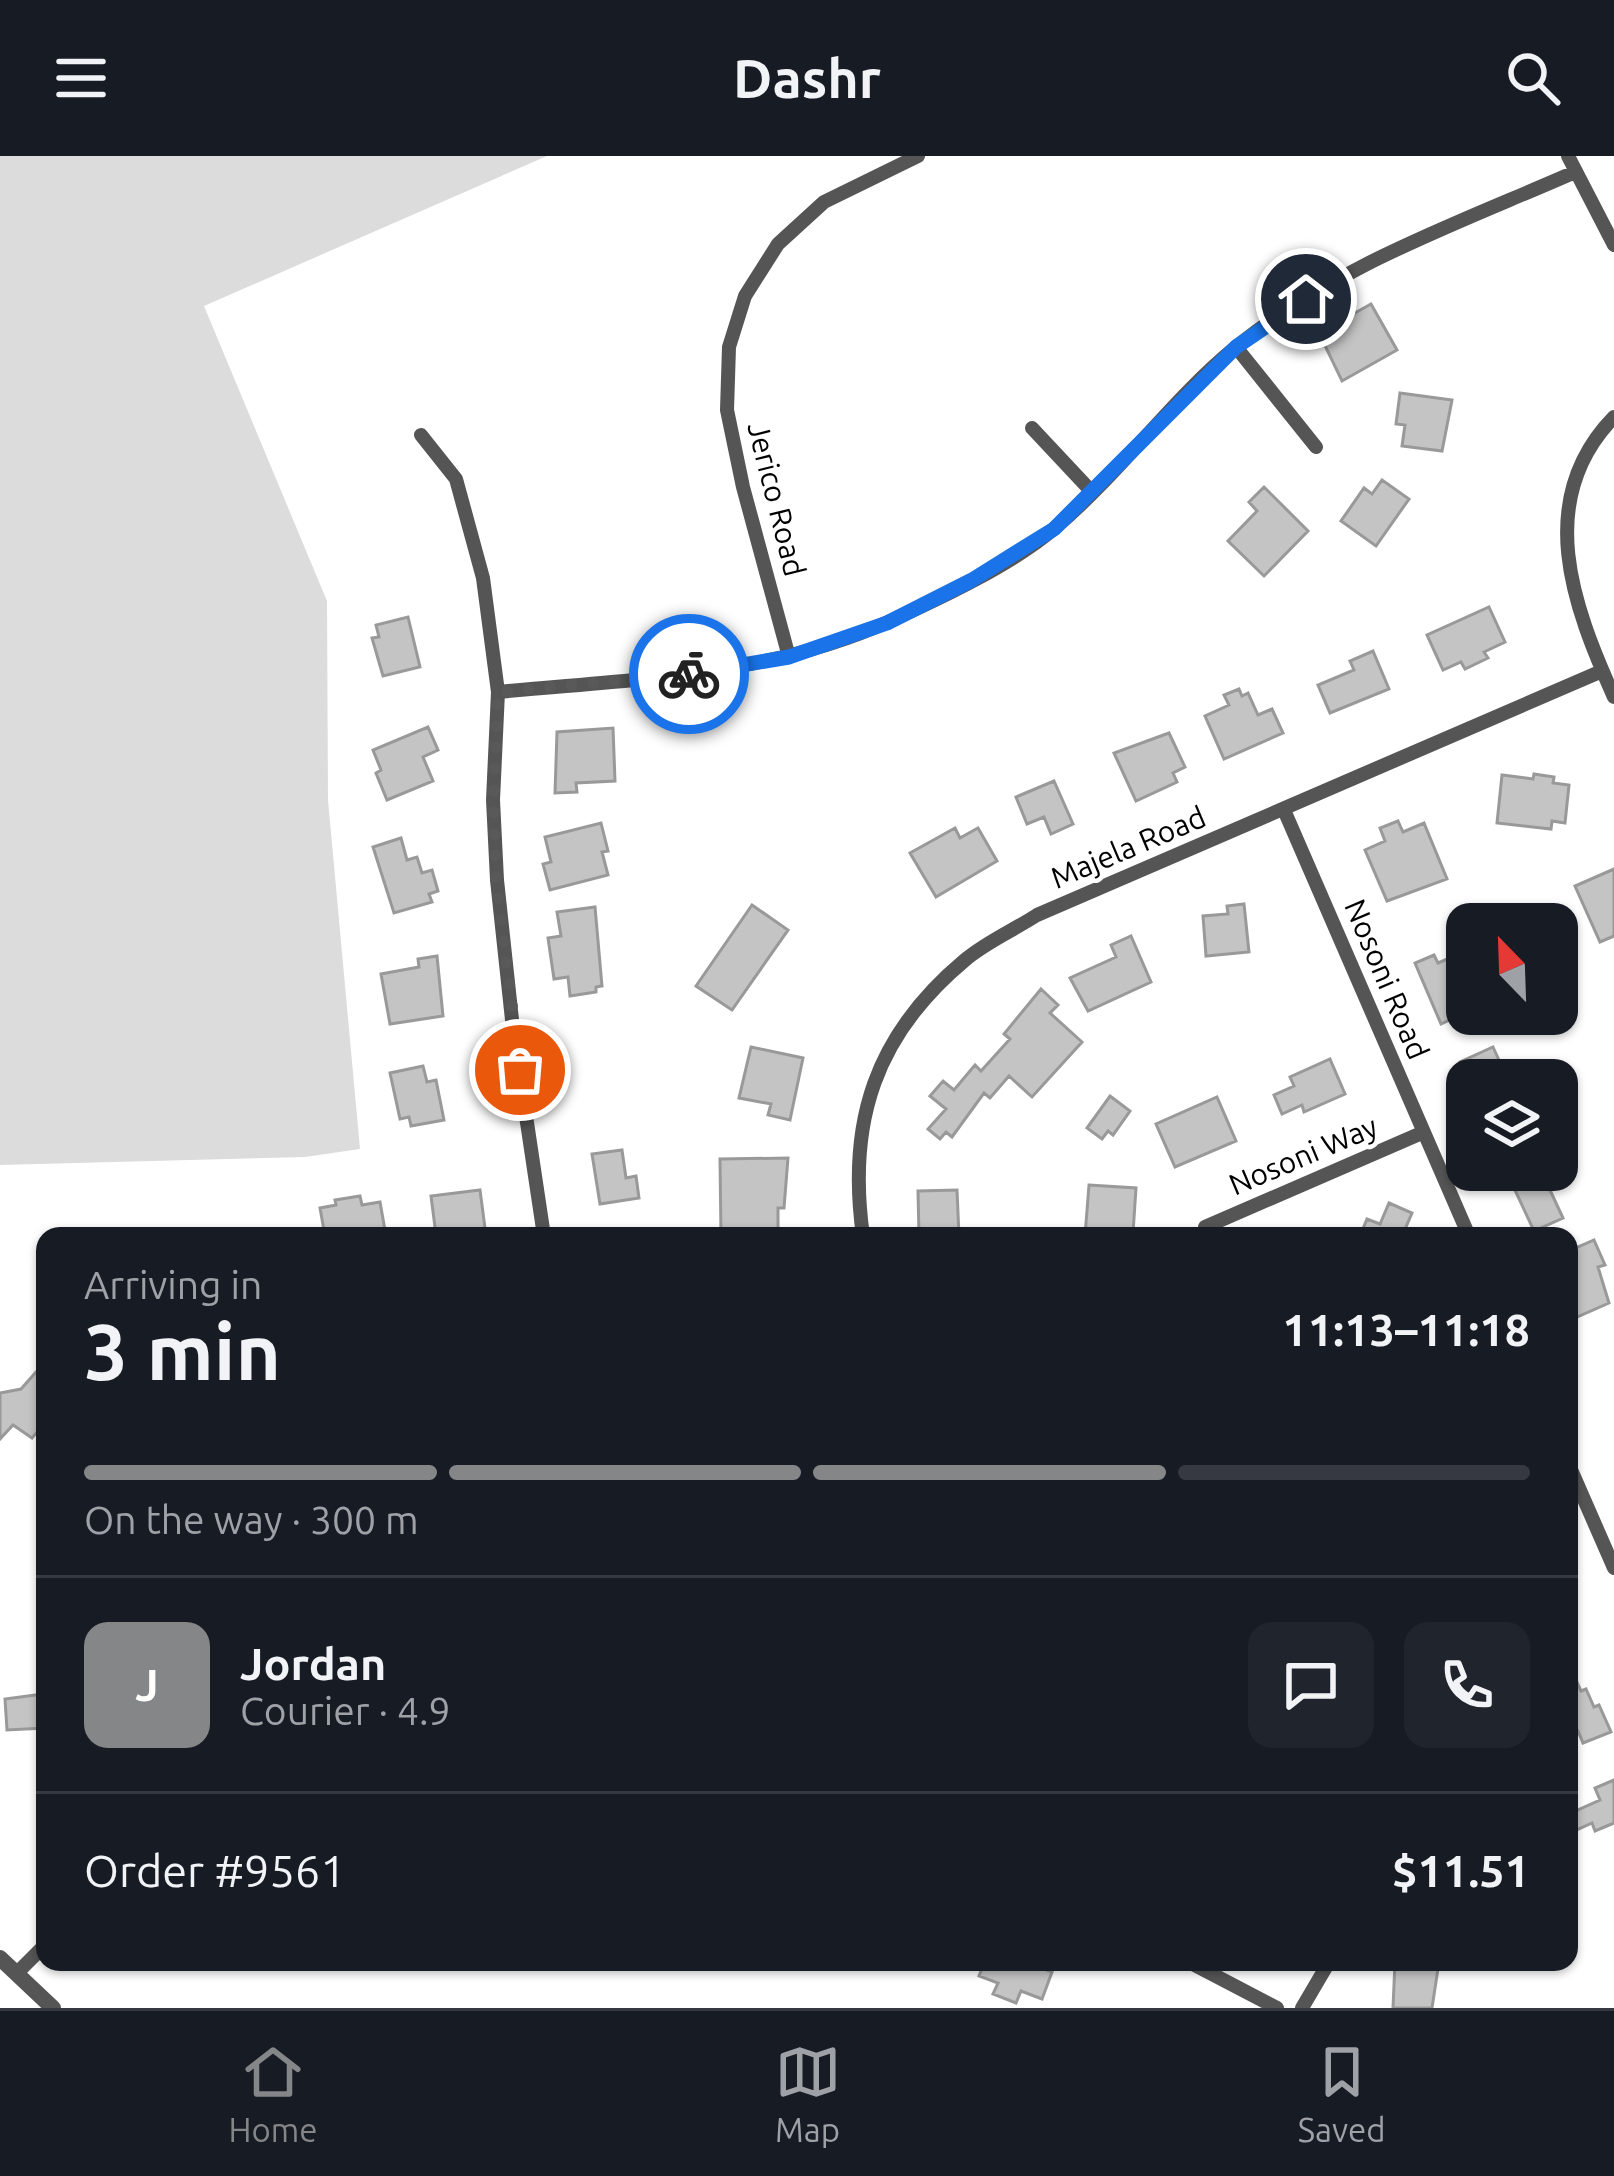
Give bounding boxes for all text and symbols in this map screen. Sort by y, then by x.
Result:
icon: menu [48,45,114,111]
icon: search [1500,45,1566,111]
text: Dashr [733,48,881,108]
pin [1255,248,1357,350]
icon: home [1273,266,1339,332]
street label: Jerico Road [741,419,813,579]
courier [629,614,749,734]
icon: bike [656,641,722,707]
street label: Majela Road [1046,799,1210,895]
street label: Nosoni Road [1338,894,1436,1064]
north arrow [1446,903,1578,1035]
map controls [1446,903,1578,1191]
pin [469,1019,571,1121]
icon: bag [487,1037,553,1103]
button: layers [1446,1059,1578,1191]
street label: Nosoni Way [1224,1109,1382,1201]
text: Arriving in [84,1263,262,1306]
text: 11:13–11:18 [1282,1304,1530,1355]
text: 3 min [84,1307,281,1395]
text: On the way · 300 m [84,1498,419,1541]
button: chat [1248,1622,1374,1748]
button: phone [1404,1622,1530,1748]
text: Jordan [240,1638,386,1689]
text: J [135,1659,159,1710]
text: Courier · 4.9 [240,1689,451,1732]
text: Order #9561 [84,1845,346,1896]
text: $11.51 [1392,1845,1530,1896]
tab: Home [229,2039,318,2148]
tab: Map [775,2039,841,2148]
tab: Saved [1298,2039,1385,2148]

